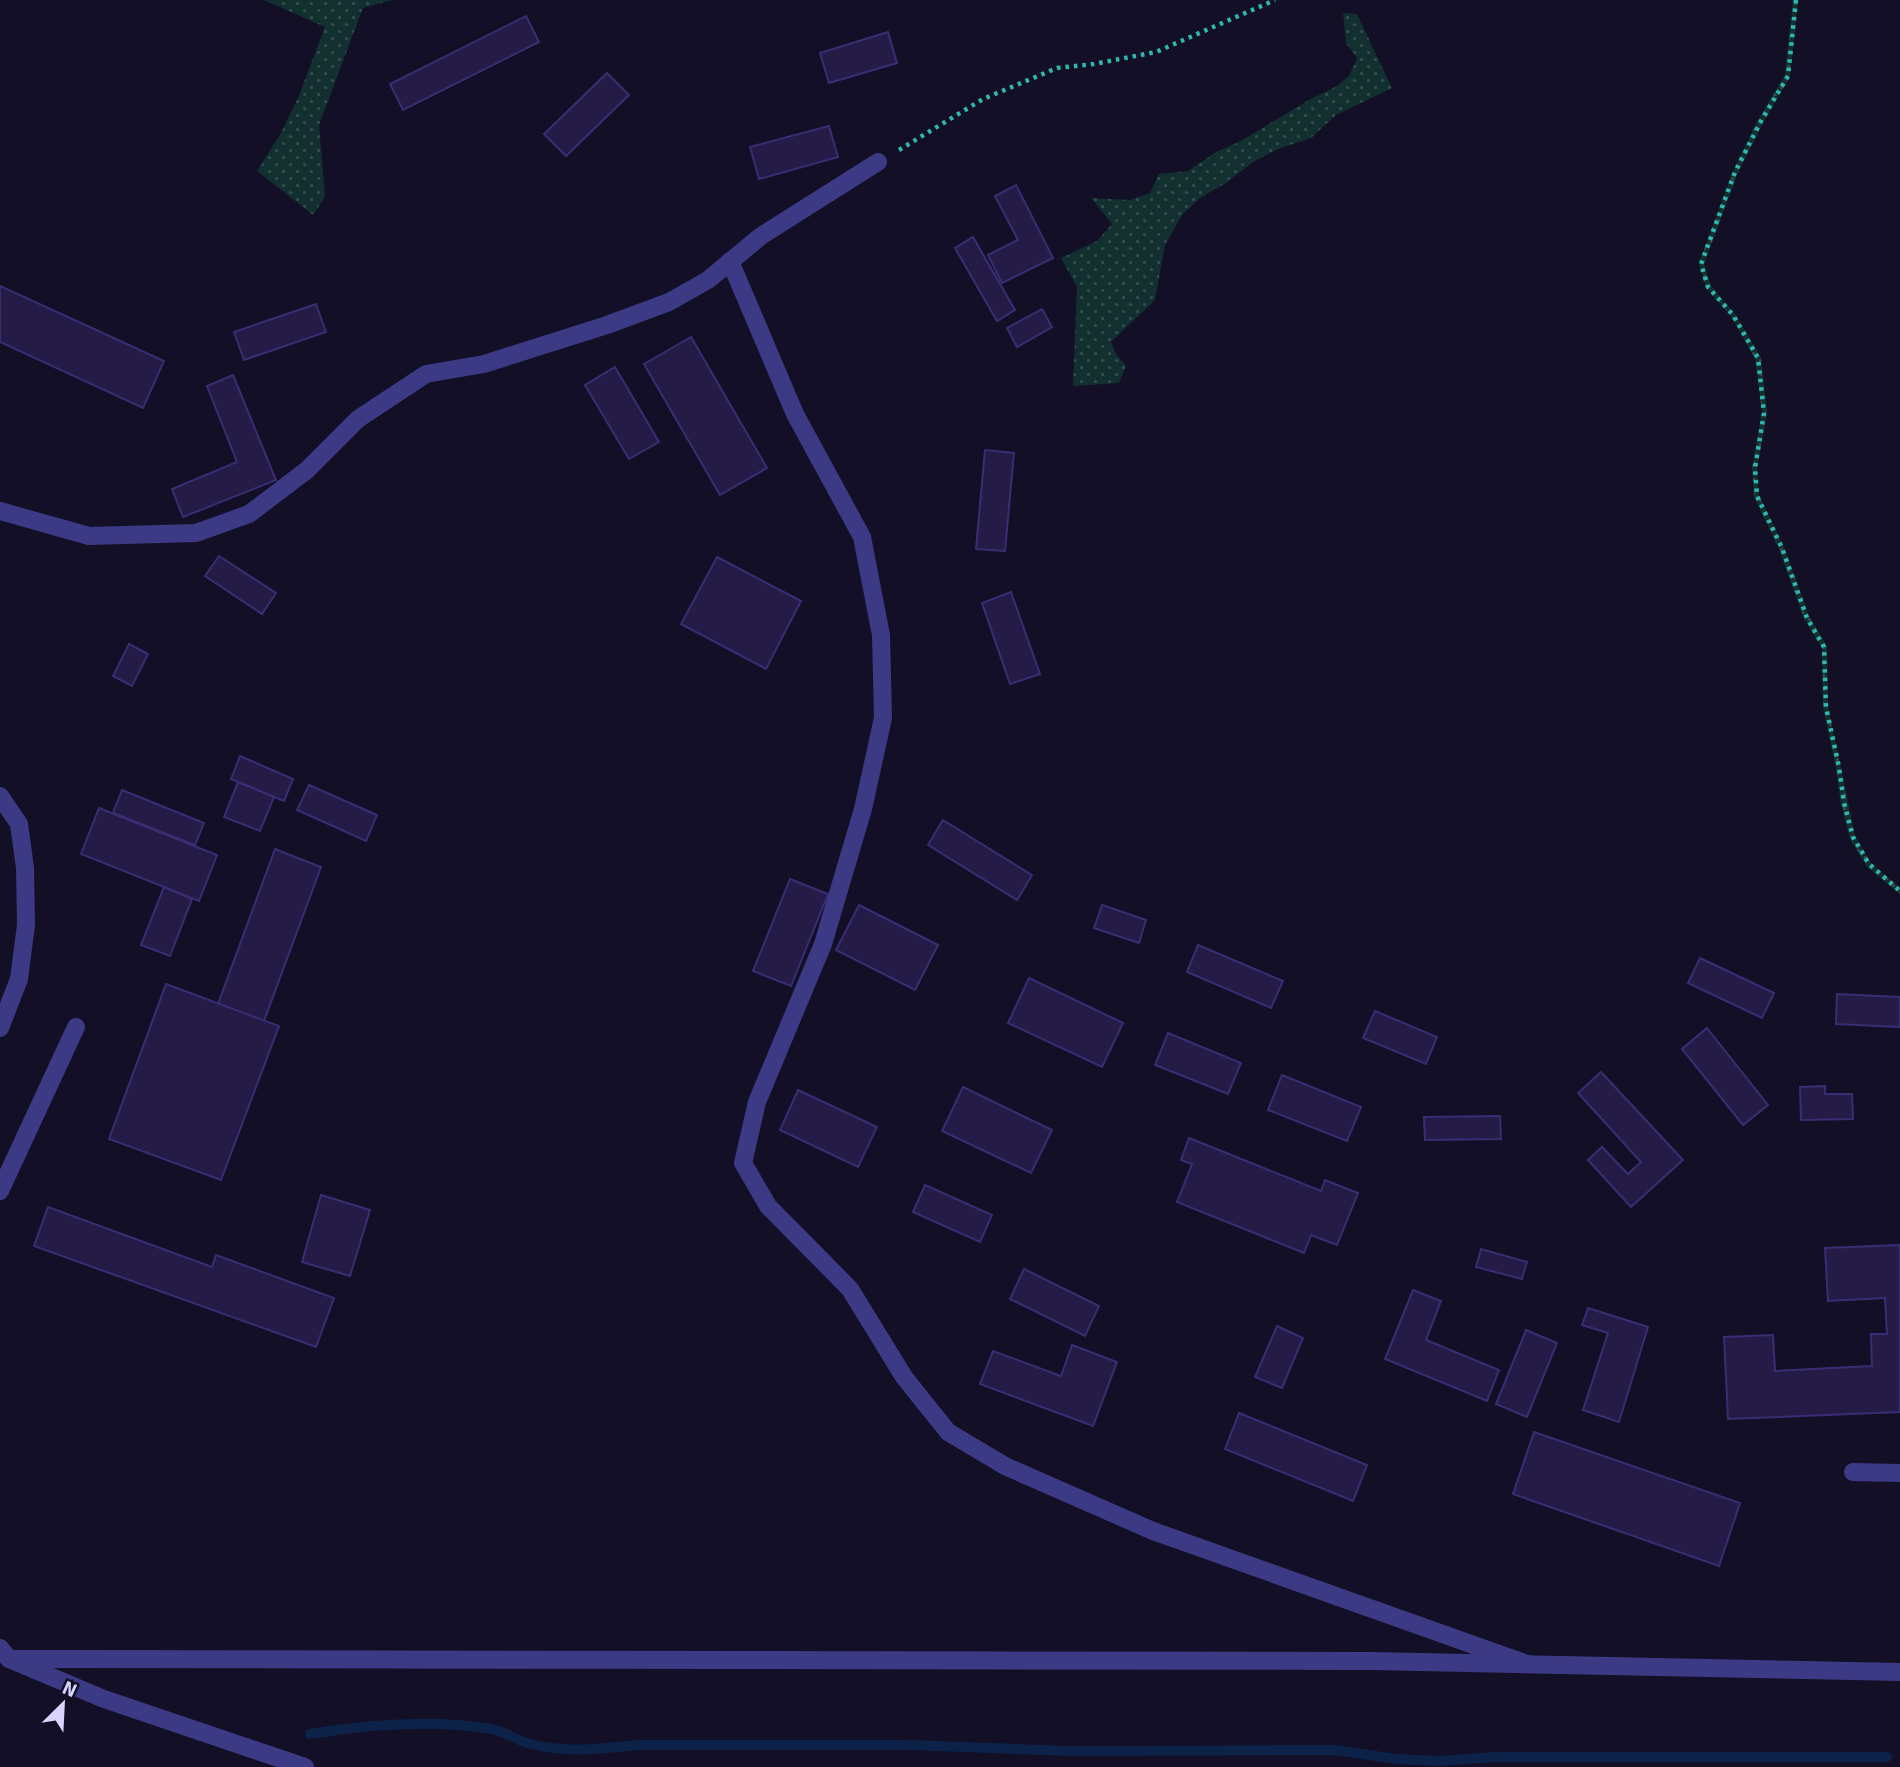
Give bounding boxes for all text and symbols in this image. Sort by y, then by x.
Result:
north arrow [28,1669,98,1739]
text: N [59,1676,80,1703]

